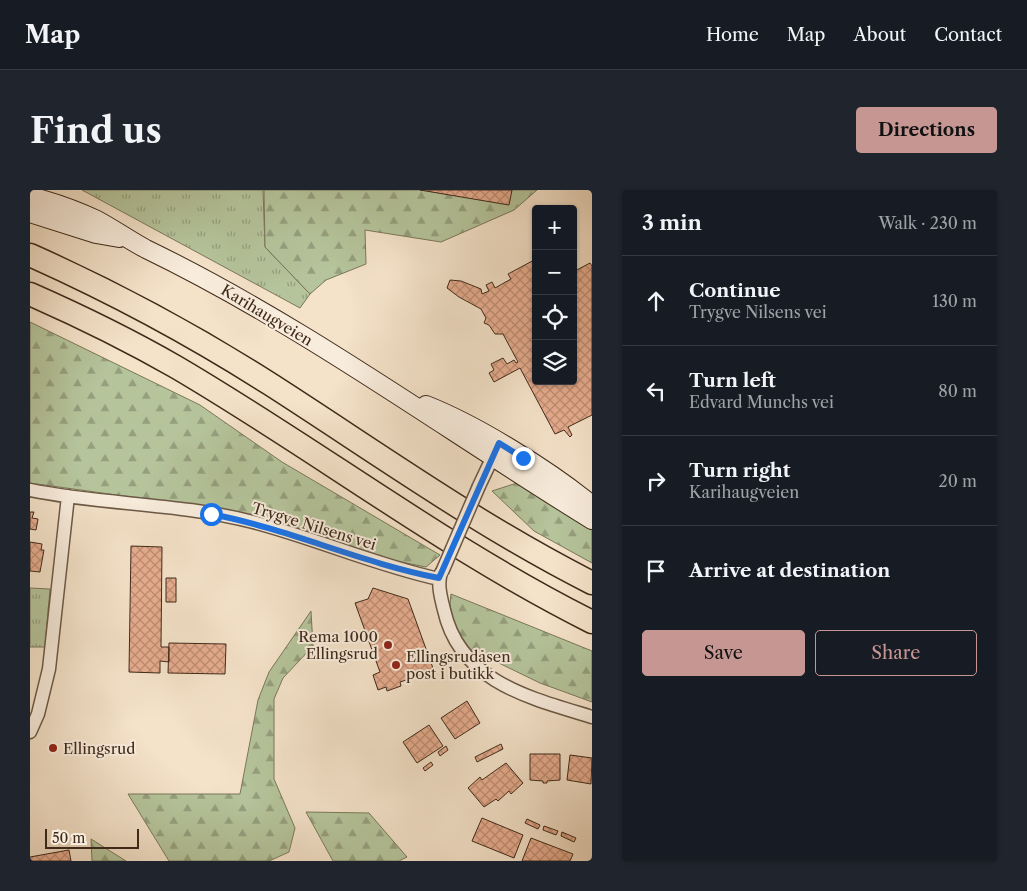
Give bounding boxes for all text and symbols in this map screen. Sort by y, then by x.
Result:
text: Map [25,20,80,49]
text: Home [706,24,759,46]
text: Map [787,24,825,46]
text: About [853,24,906,46]
text: Contact [934,24,1002,46]
button: Directions [856,107,997,153]
text: Find us [30,109,162,152]
map controls [532,205,577,385]
button: + [532,205,577,250]
text: 3 min [642,210,702,235]
text: Walk · 230 m [878,213,977,233]
button: − [532,250,577,295]
text: Continue [689,279,781,302]
street label: Karihaugveien [218,280,317,350]
icon: ahead [642,287,670,315]
text: 130 m [932,291,977,311]
button: locate [532,295,577,340]
text: Trygve Nilsens vei [689,302,827,322]
button: layers [532,340,577,385]
text: Turn left [689,369,776,392]
icon: left [642,377,670,405]
text: 80 m [938,381,977,401]
text: Edvard Munchs vei [689,392,834,412]
route end [512,447,535,470]
text: Turn right [689,459,790,482]
icon: right [642,467,670,495]
text: 20 m [938,471,977,491]
text: Karihaugveien [689,482,799,502]
street label: Trygve Nilsens vei [250,498,379,554]
route start [200,503,223,526]
icon: arrive [642,557,670,585]
text: Arrive at destination [689,559,890,582]
place label: Rema 1000 Ellingsrud [298,627,378,663]
button: Save [642,630,805,676]
button: Share [815,630,977,676]
marker: Rema 1000 Ellingsrud [382,639,394,651]
place label: Ellingsrudåsen post i butikk [406,647,511,683]
marker: Ellingsrudåsen post i butikk [390,659,402,671]
place label: Ellingsrud [63,739,135,758]
marker: Ellingsrud [47,742,59,754]
scale bar [45,826,139,849]
text: 50 m [52,829,85,847]

